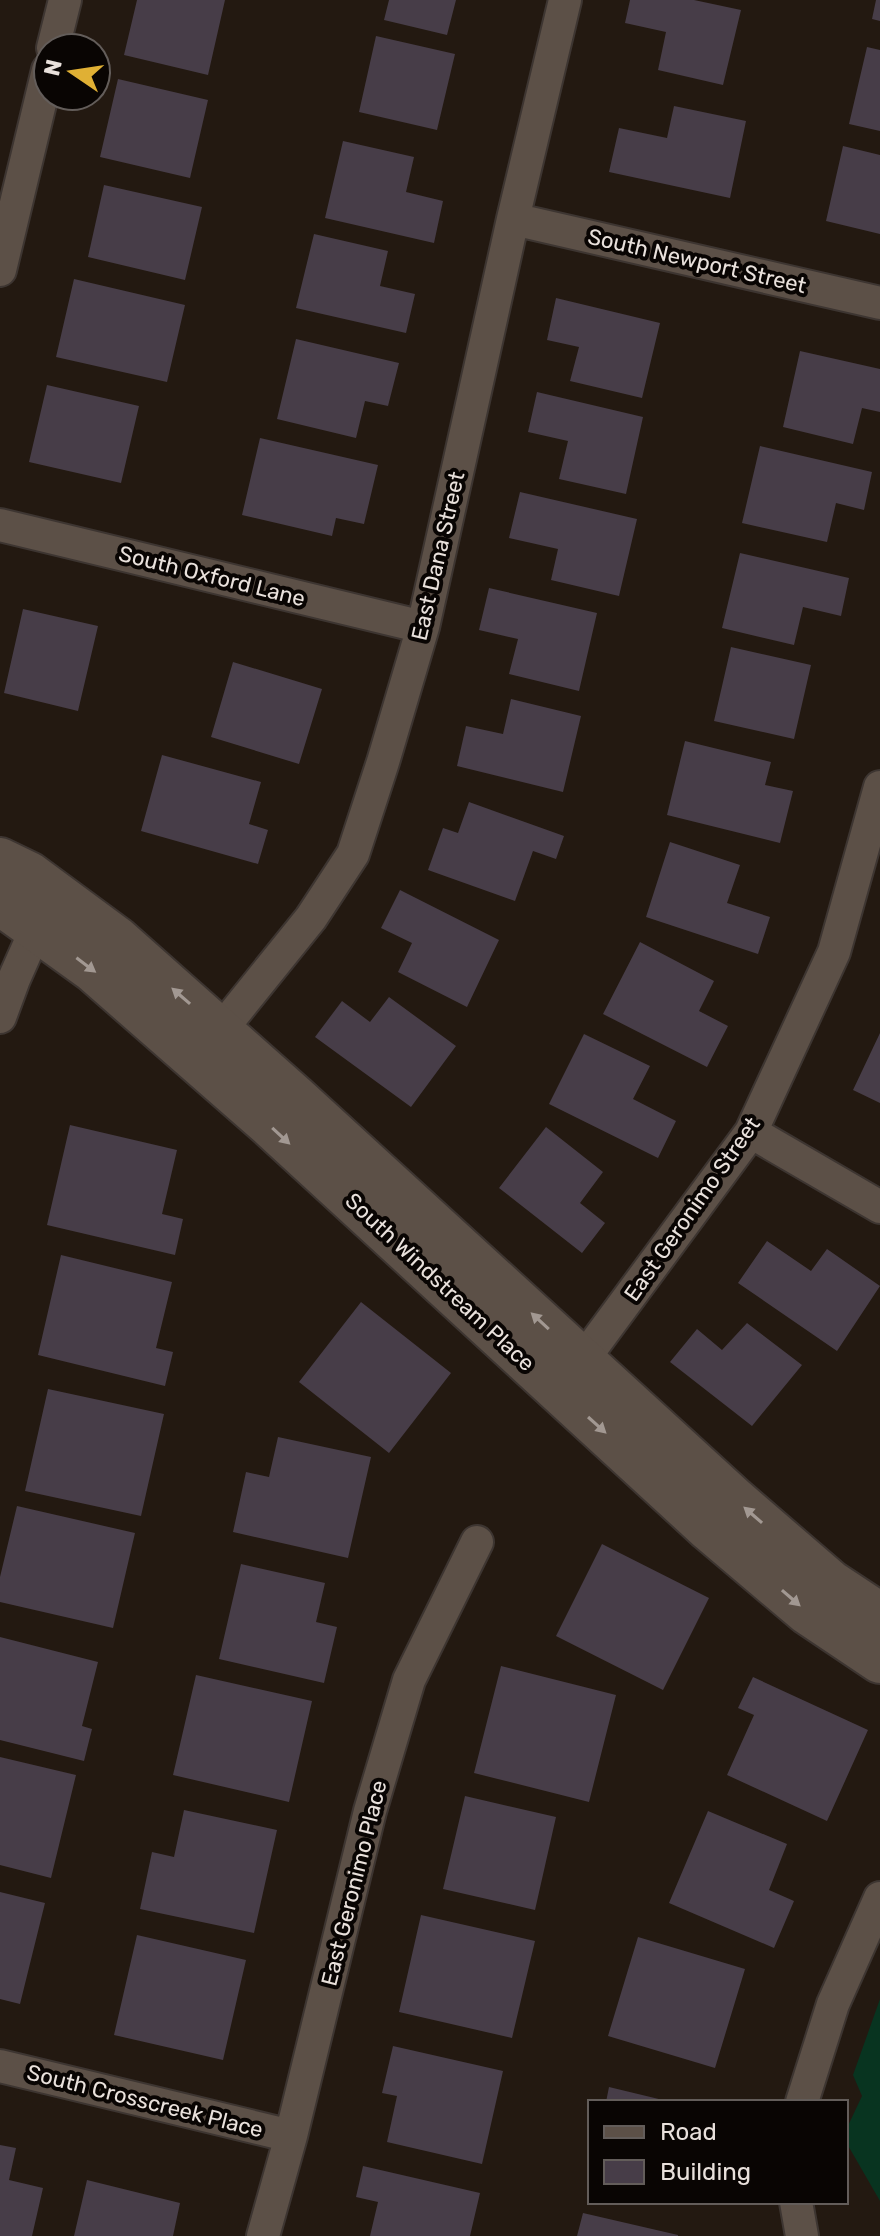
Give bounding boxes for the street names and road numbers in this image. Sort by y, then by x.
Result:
street label: South Newport Street [585,223,809,299]
street label: East Dana Street [405,469,471,643]
street label: South Oxford Lane [116,540,308,612]
street label: East Geronimo Street [618,1111,766,1306]
street label: South Windstream Place [340,1187,540,1377]
street label: East Geronimo Place [315,1777,393,1989]
street label: South Crosscreek Place [24,2059,266,2143]

